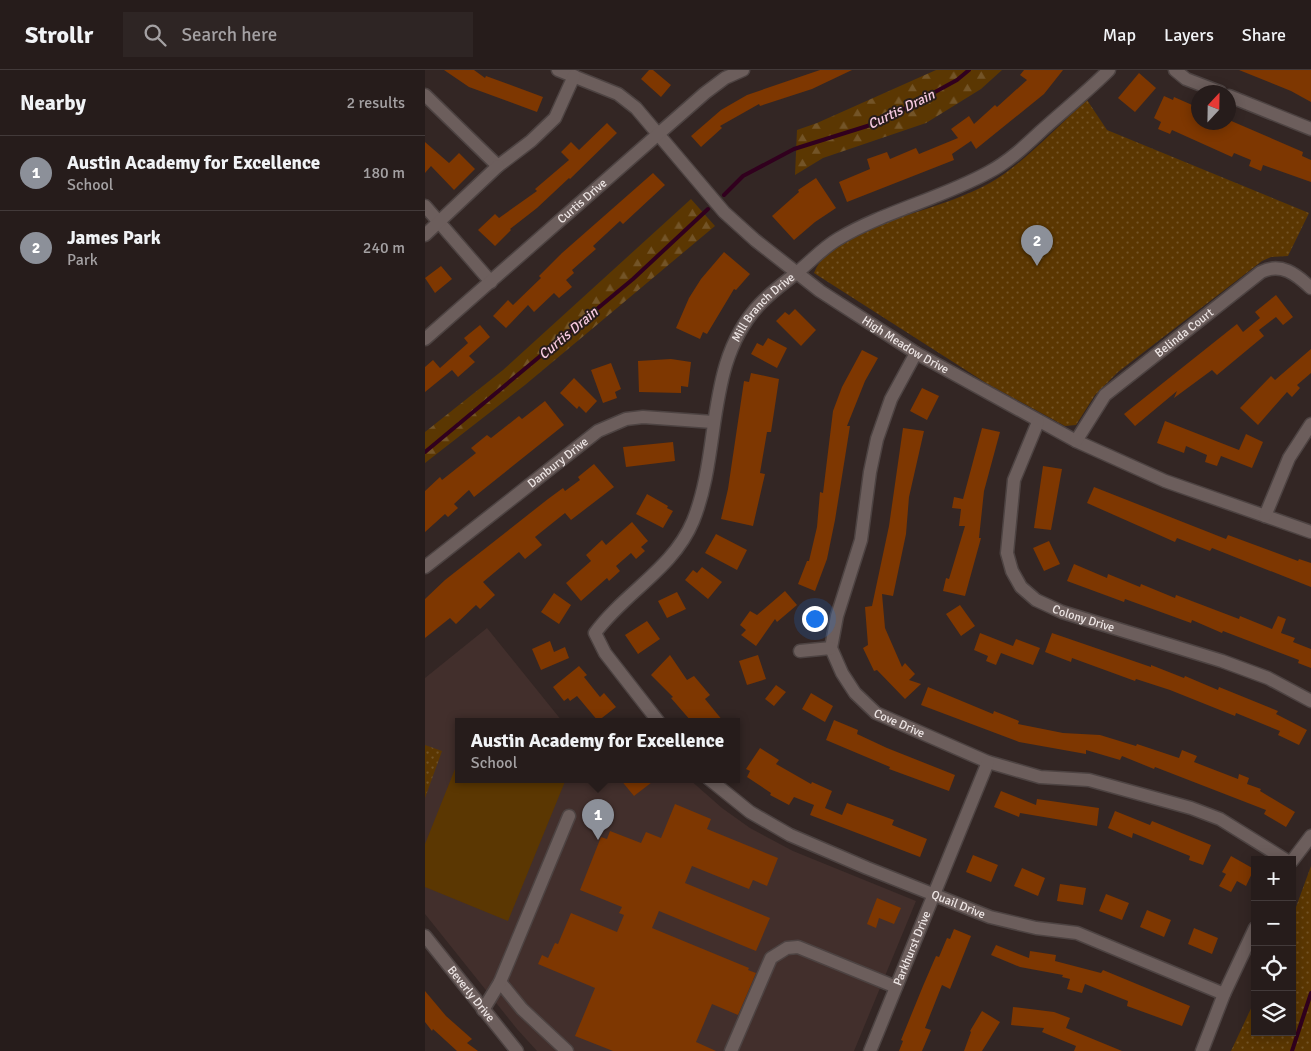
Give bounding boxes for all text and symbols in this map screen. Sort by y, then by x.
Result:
search box [123,12,473,57]
text: Strollr [25,20,93,50]
icon: search [141,21,169,49]
text: Search here [181,23,277,47]
text: Map [1103,24,1136,46]
text: Layers [1164,24,1214,46]
text: Share [1242,24,1286,46]
north arrow [1191,85,1236,130]
water label: Curtis Drain [865,86,938,133]
text: Nearby [20,90,86,116]
text: 2 results [346,93,405,113]
text: Austin Academy for Excellence [67,151,320,175]
text: 1 [32,163,40,183]
text: 180 m [363,163,405,183]
text: School [67,175,113,195]
street label: Curtis Drive [555,176,610,227]
pin: 2 [1021,225,1053,266]
text: James Park [67,226,161,250]
text: 2 [32,238,40,258]
text: 240 m [363,238,405,258]
text: Park [67,250,98,270]
street label: Mill Branch Drive [729,270,798,345]
water label: Curtis Drain [535,303,602,363]
street label: Belinda Court [1152,305,1217,361]
street label: High Meadow Drive [859,313,951,378]
street label: Danbury Drive [525,434,592,491]
street label: Colony Drive [1050,601,1116,636]
your location [802,606,828,632]
street label: Cove Drive [871,706,927,741]
popup [455,718,740,783]
text: Austin Academy for Excellence [471,729,724,753]
text: School [471,753,517,773]
pin: 1 [582,799,614,840]
map controls [1251,856,1296,1036]
button: + [1251,856,1296,901]
street label: Quail Drive [929,887,987,922]
button: − [1251,901,1296,946]
street label: Parkhurst Drive [890,909,934,988]
button: locate [1251,946,1296,991]
street label: Beverly Drive [444,963,498,1025]
button: layers [1251,991,1296,1036]

